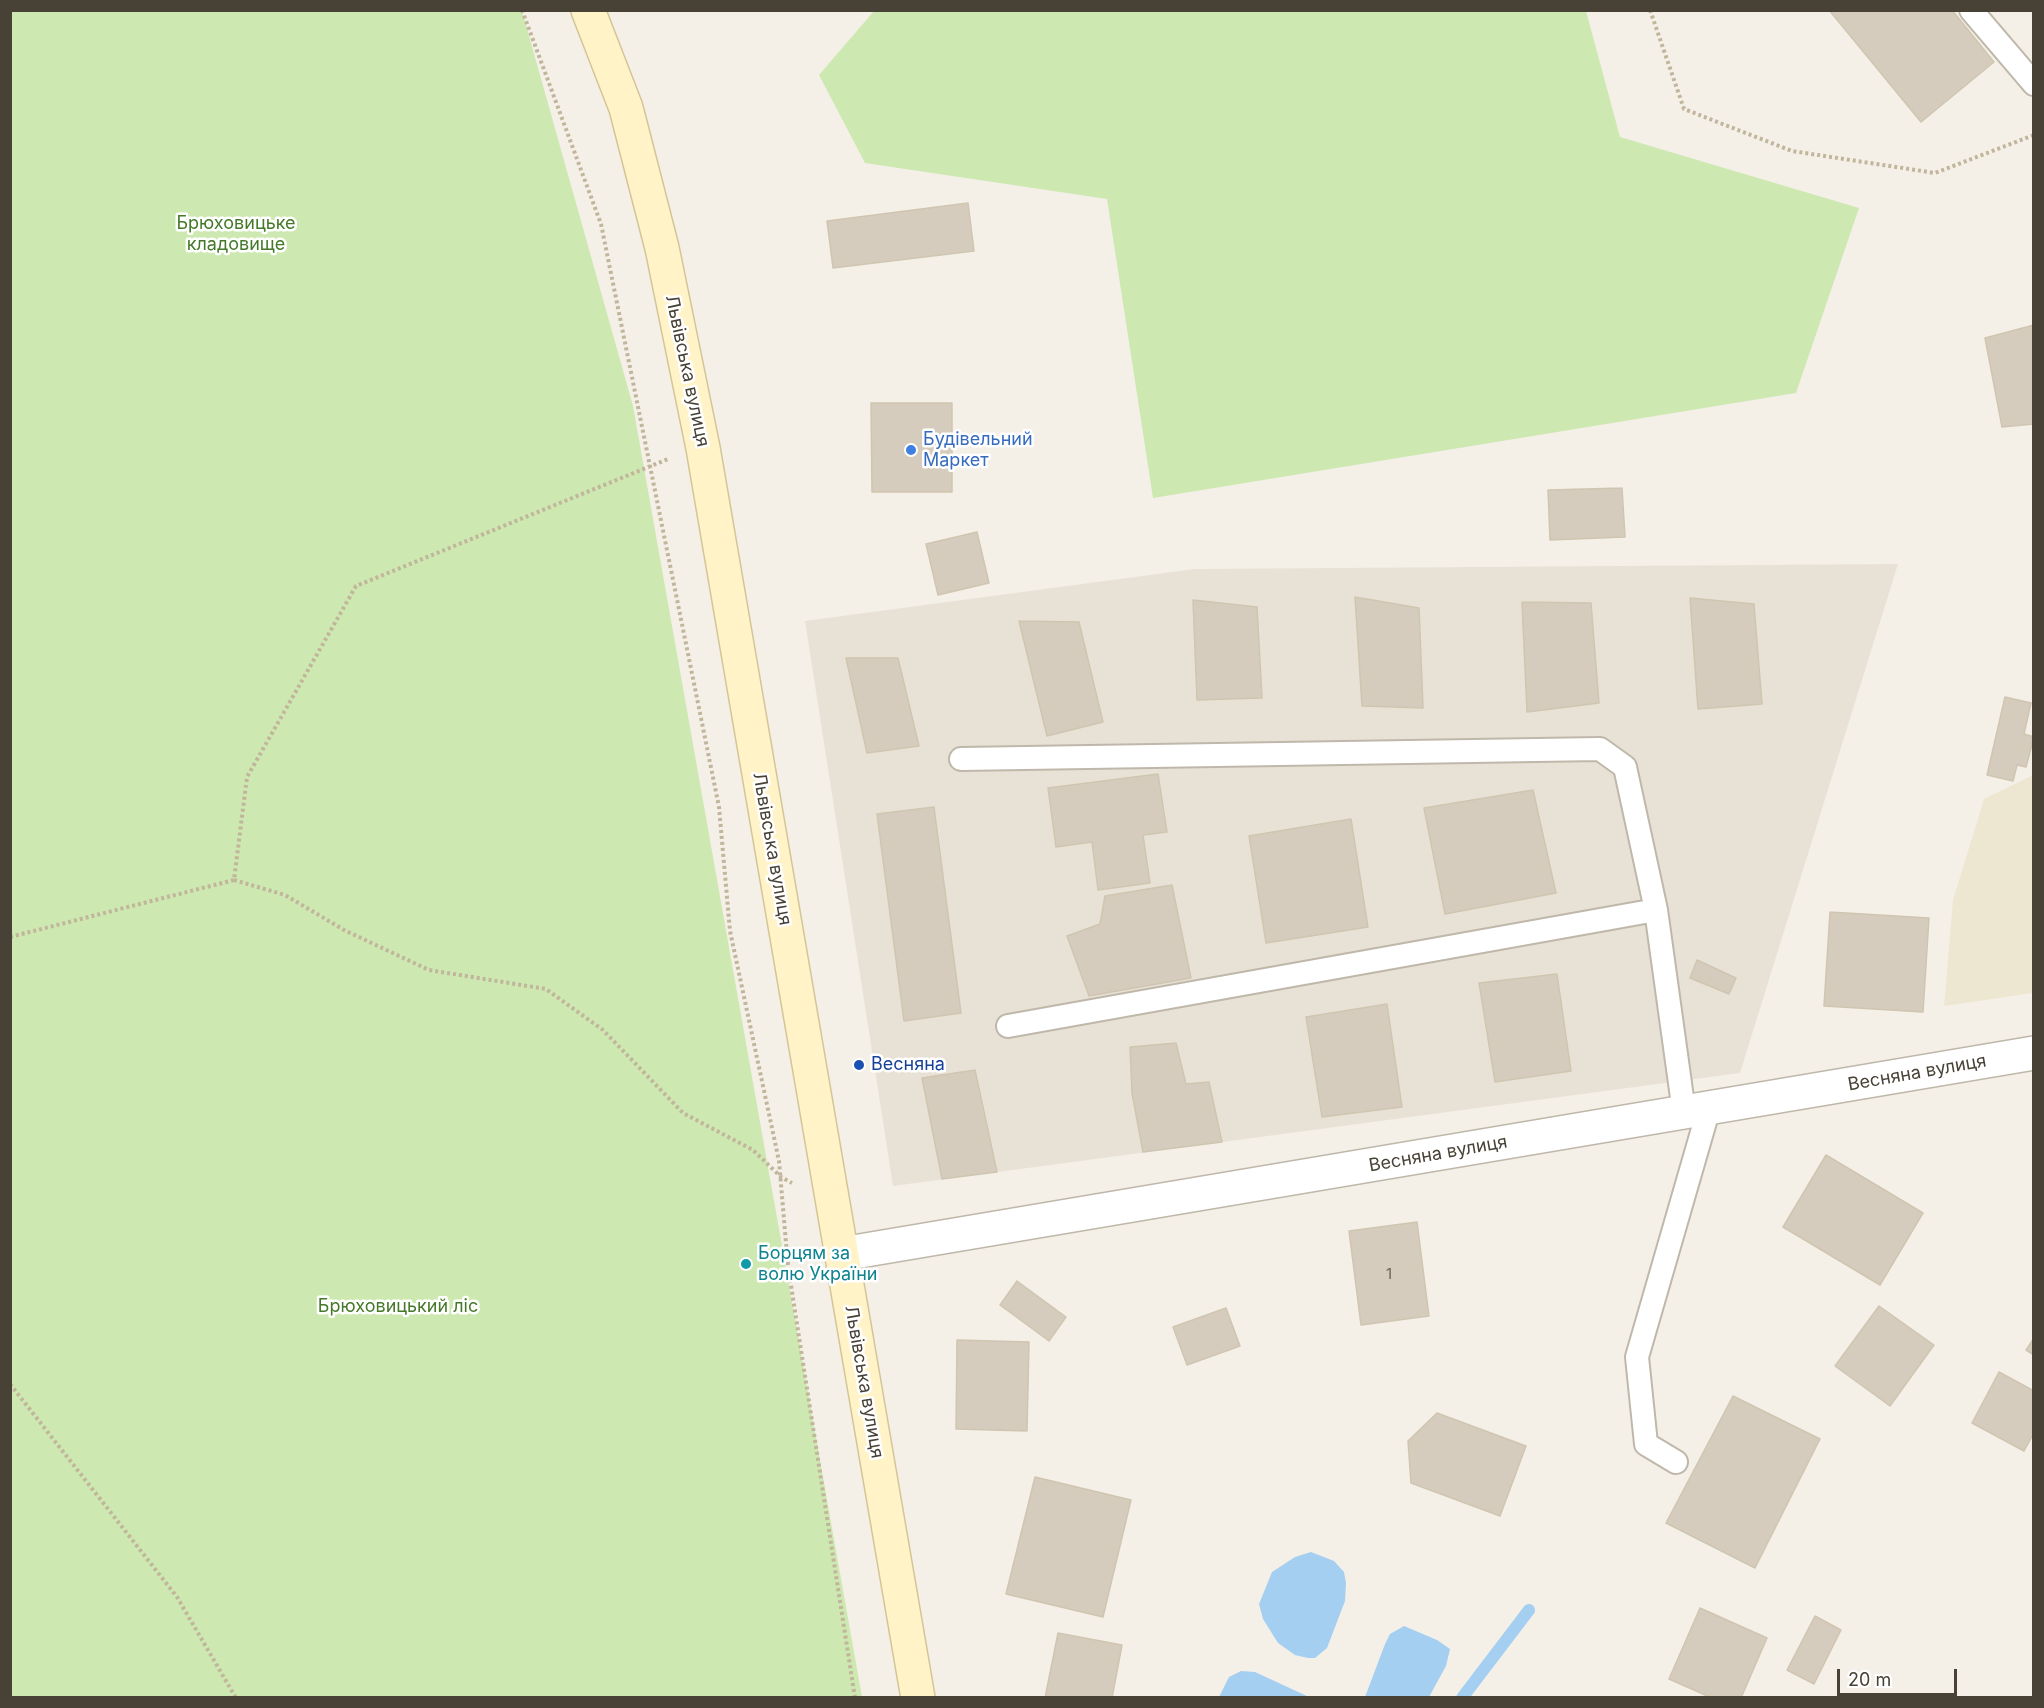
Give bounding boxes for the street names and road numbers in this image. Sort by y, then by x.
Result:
street label: Львівська вулиця [660,293,714,449]
street label: Львівська вулиця [748,771,796,927]
street label: Весняна вулиця [1846,1050,1988,1096]
street label: Весняна вулиця [1367,1131,1509,1177]
street label: Львівська вулиця [840,1304,888,1460]

